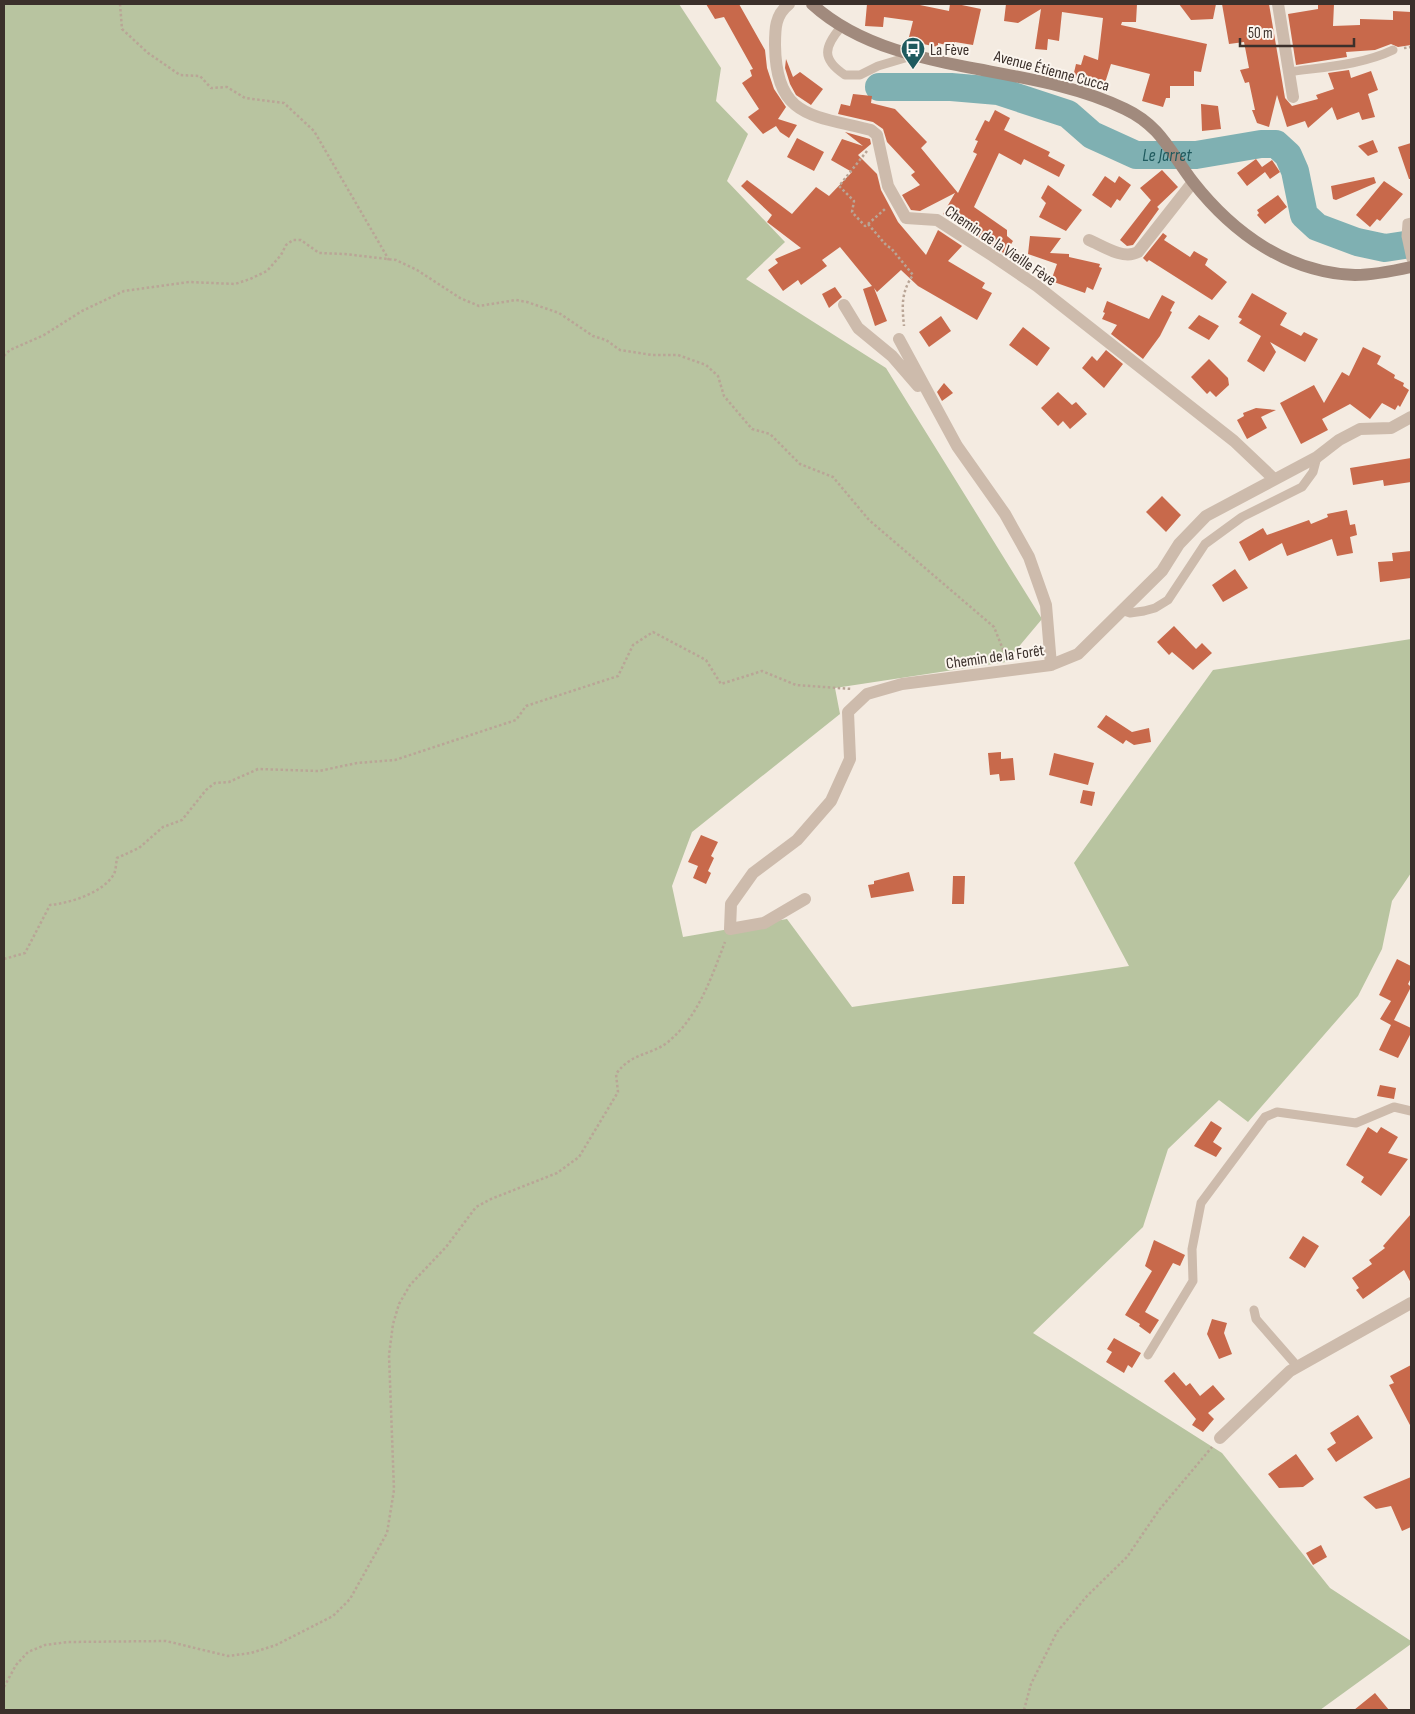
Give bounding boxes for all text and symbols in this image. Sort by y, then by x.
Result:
scale bar [1240,15,1354,47]
text: 50 m [1248,24,1273,43]
bus stop icon: La Fève [900,36,926,70]
place label: La Fève [930,41,969,60]
street label: Avenue Étienne Cucca [991,47,1111,96]
water label: Le Jarret [1142,145,1192,166]
street label: Chemin de la Vieille Fève [941,202,1059,291]
street label: Chemin de la Forêt [945,641,1046,674]

